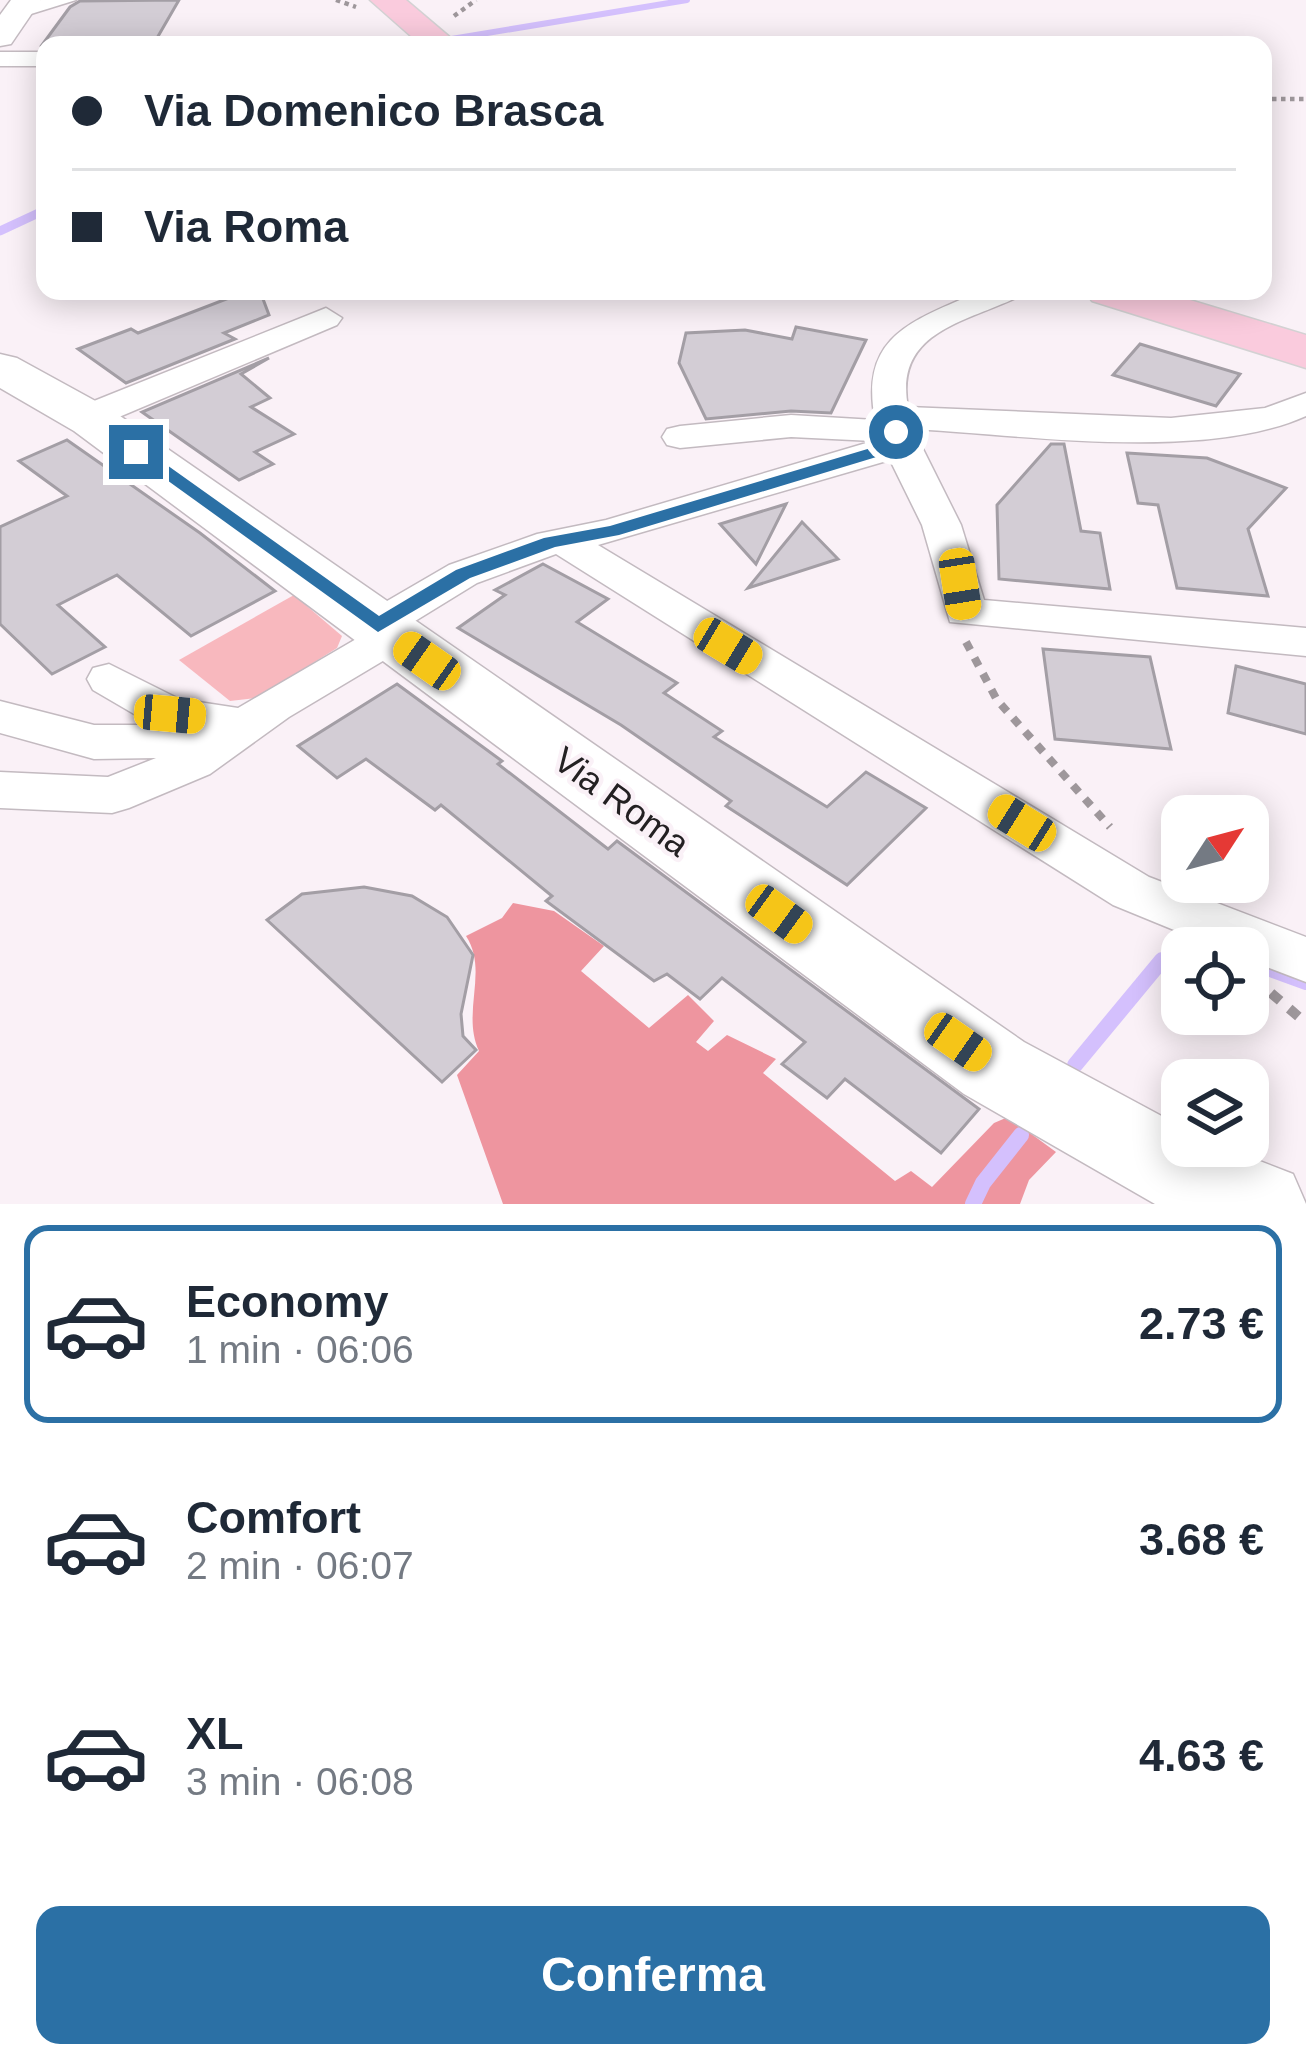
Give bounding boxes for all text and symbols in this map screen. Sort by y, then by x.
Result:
text: Via Domenico Brasca [144,85,603,136]
text: Via Roma [144,201,348,252]
route start [869,405,923,459]
route end [109,425,163,479]
car [937,546,983,622]
car [688,612,768,680]
car [387,626,467,696]
car [133,693,207,735]
street label: Via Roma [546,739,698,865]
car [982,789,1062,857]
north arrow [1161,795,1269,903]
map controls [1161,795,1269,1167]
car [739,878,819,950]
button: locate [1161,927,1269,1035]
car [918,1007,998,1077]
button: layers [1161,1059,1269,1167]
icon: car [42,1270,150,1378]
text: Economy [186,1276,389,1327]
text: 2.73 € [1139,1298,1264,1349]
text: 1 min · 06:06 [186,1328,414,1371]
icon: car [42,1486,150,1594]
text: Comfort [186,1492,361,1543]
text: 3.68 € [1139,1514,1264,1565]
text: 2 min · 06:07 [186,1544,414,1587]
icon: car [42,1702,150,1810]
text: XL [186,1708,244,1759]
text: 4.63 € [1139,1730,1264,1781]
text: 3 min · 06:08 [186,1760,414,1803]
button: Conferma [36,1906,1270,2044]

